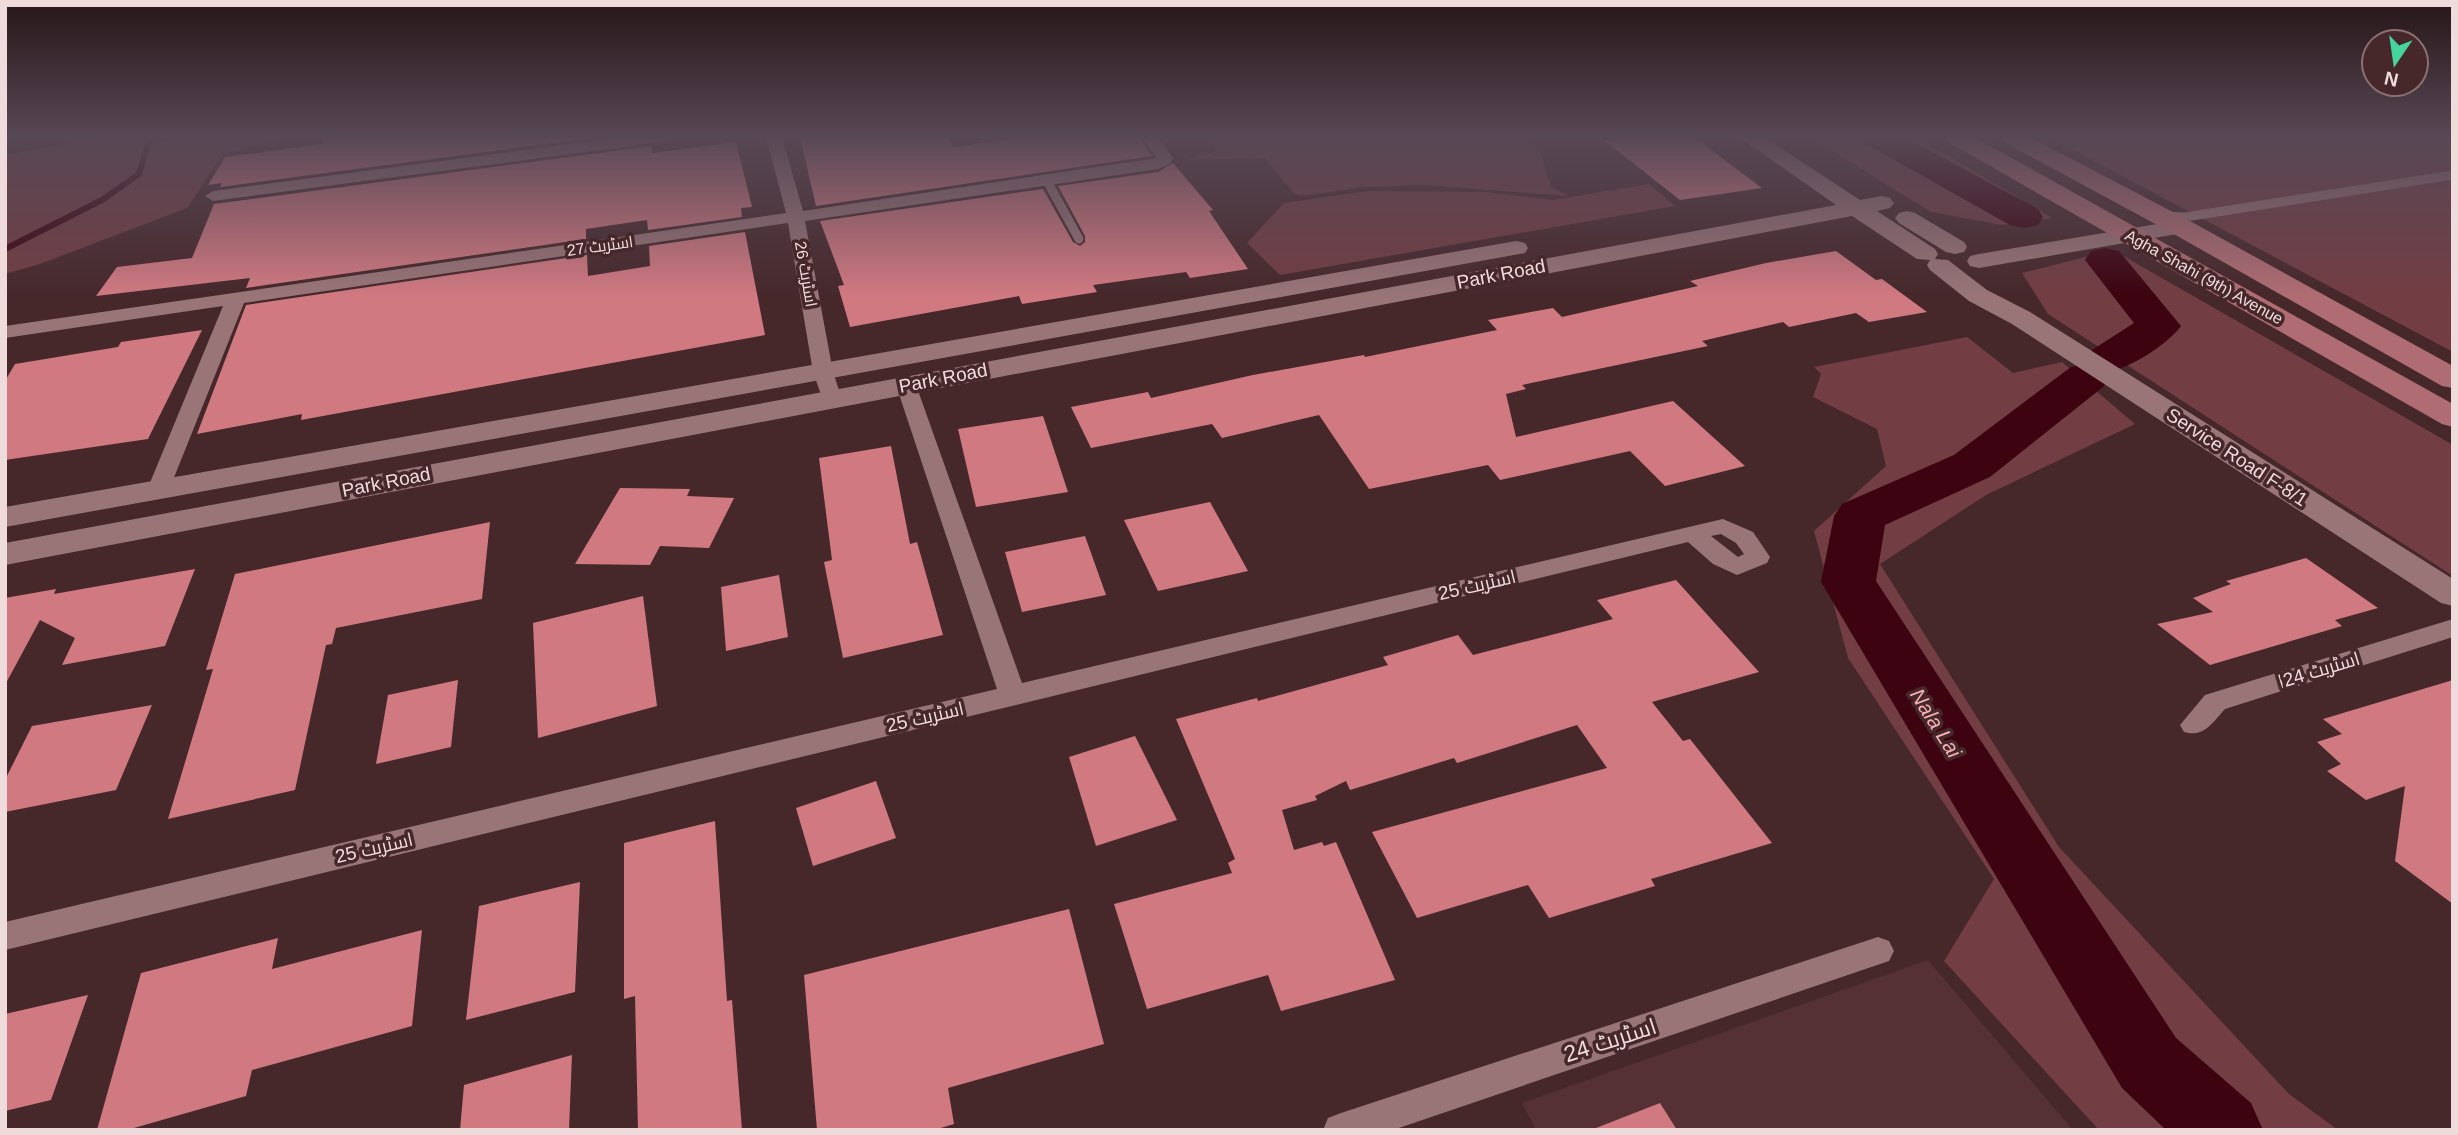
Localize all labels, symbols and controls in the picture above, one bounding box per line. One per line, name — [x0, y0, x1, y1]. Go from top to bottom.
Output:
north arrow — [2360, 28, 2430, 98]
text: N — [2382, 67, 2400, 91]
street label: Agha Shahi (9th) Avenue — [2122, 227, 2286, 328]
street label: اسٹریٹ 27 — [566, 233, 634, 260]
street label: اسٹریٹ 26 — [791, 240, 820, 308]
street label: Park Road — [1455, 255, 1547, 293]
street label: Park Road — [897, 359, 989, 397]
street label: Service Road F-8/1 — [2163, 404, 2311, 510]
street label: Park Road — [340, 463, 432, 501]
street label: اسٹریٹ 25 — [1436, 566, 1518, 605]
street label: اسٹریٹ 24ا — [2276, 648, 2363, 693]
water label: Nala Lai — [1906, 684, 1967, 763]
street label: اسٹریٹ 25 — [884, 698, 966, 737]
street label: اسٹریٹ 25 — [333, 829, 415, 868]
street label: اسٹریٹ 24 — [1560, 1013, 1660, 1067]

